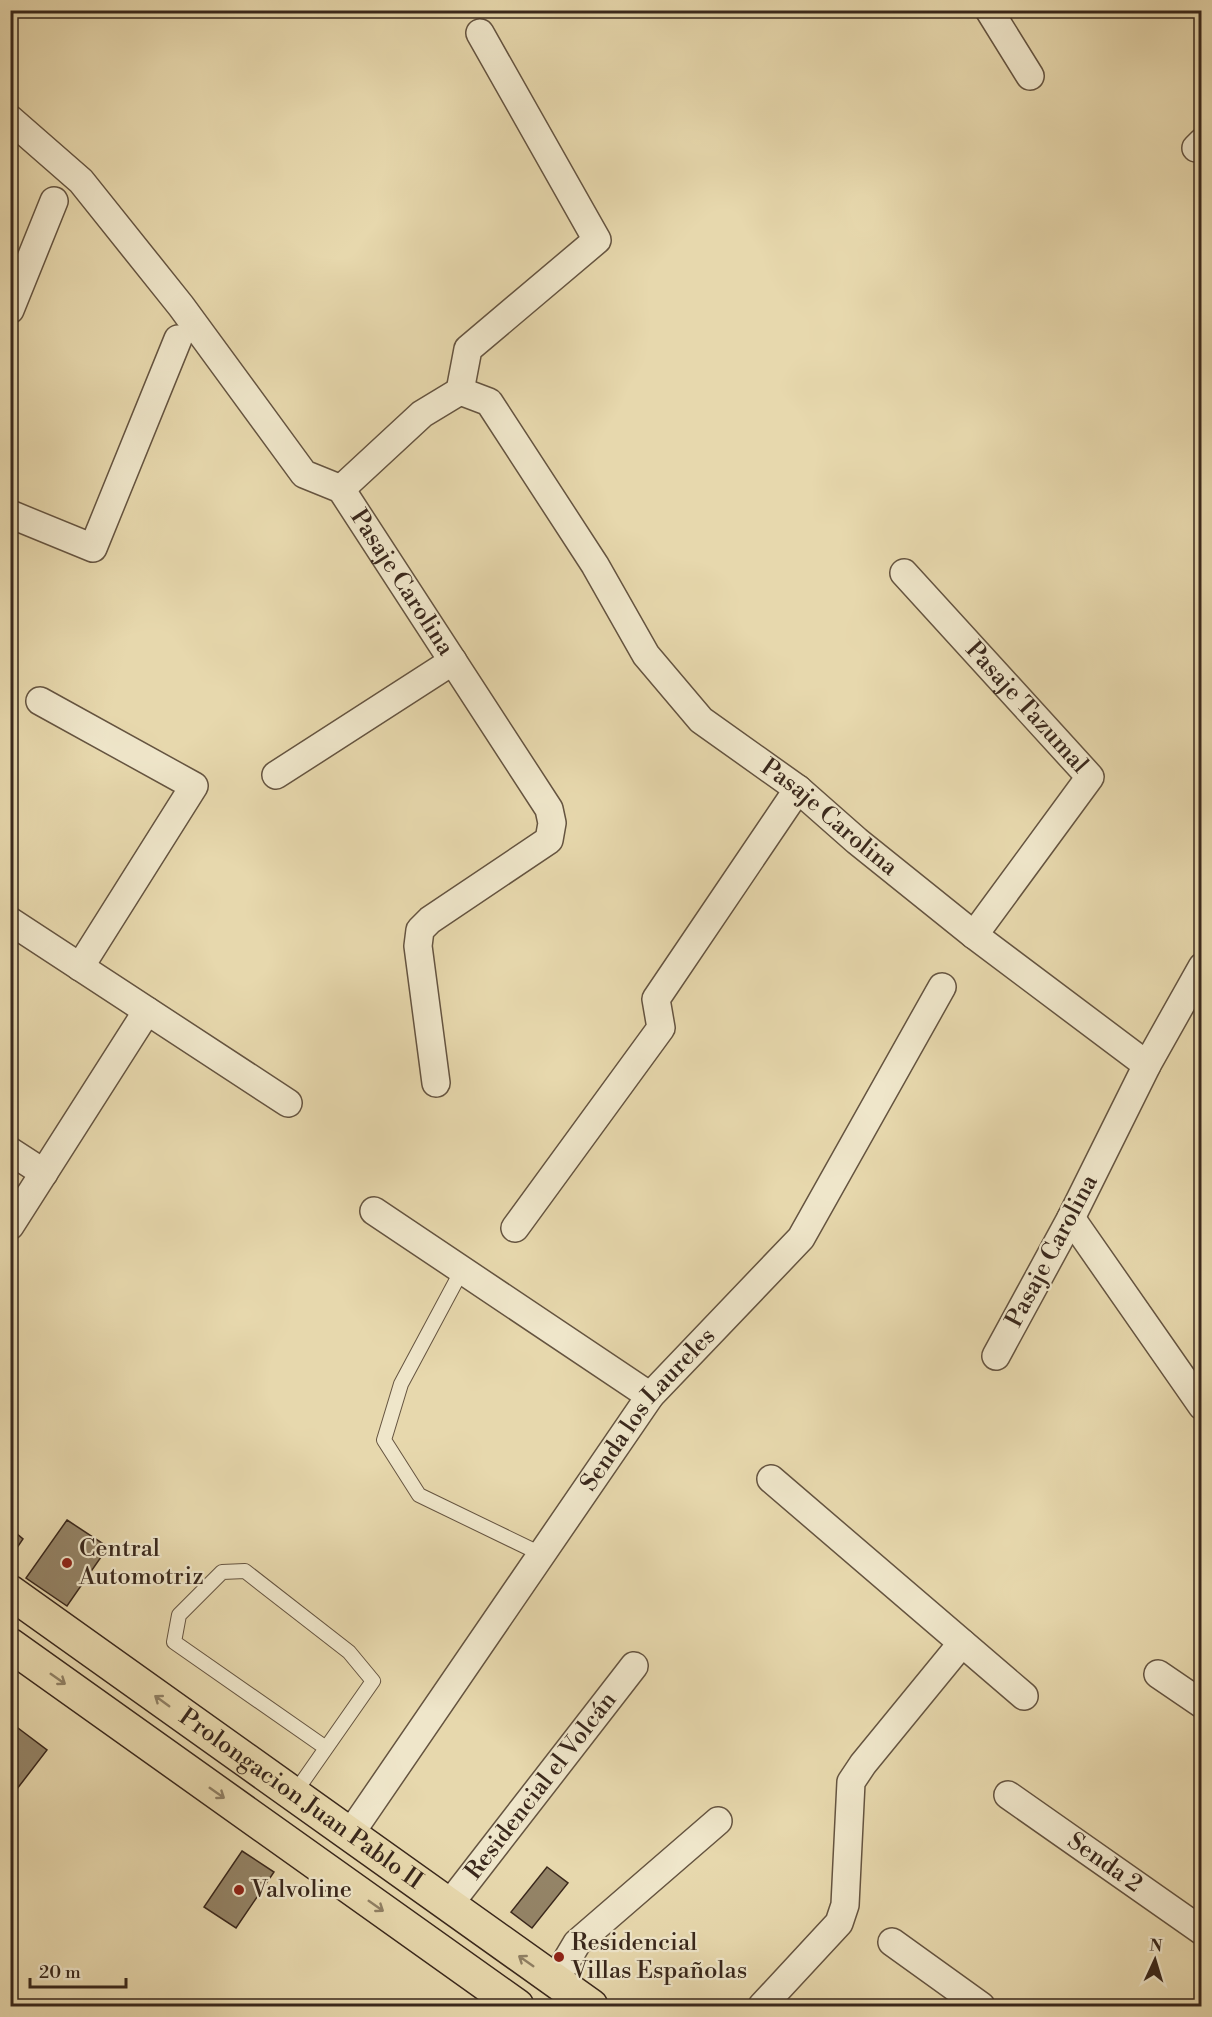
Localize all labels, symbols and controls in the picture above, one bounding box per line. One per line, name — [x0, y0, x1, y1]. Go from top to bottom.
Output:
street label: Pasaje Carolina — [343, 504, 461, 662]
street label: Pasaje Tazumal — [959, 635, 1094, 780]
street label: Pasaje Carolina — [755, 752, 904, 883]
street label: Pasaje Carolina — [999, 1169, 1105, 1332]
street label: Senda los Laureles — [574, 1322, 722, 1497]
place label: Central Automotriz — [78, 1534, 204, 1592]
marker: Central Automotriz — [60, 1556, 74, 1570]
one-way arrow — [50, 1673, 66, 1685]
street label: Residencial el Volcán — [459, 1686, 623, 1886]
one-way arrow — [155, 1695, 171, 1707]
street label: Prolongacion Juan Pablo II — [173, 1702, 429, 1896]
one-way arrow — [208, 1786, 224, 1799]
street label: Senda 2 — [1061, 1826, 1148, 1899]
place label: Valvoline — [250, 1875, 352, 1905]
marker: Valvoline — [232, 1883, 246, 1897]
one-way arrow — [367, 1900, 383, 1912]
place label: Residencial Villas Españolas — [570, 1928, 747, 1986]
north arrow — [1125, 1930, 1185, 1990]
text: N — [1149, 1936, 1163, 1956]
marker: Residencial Villas Españolas — [552, 1950, 566, 1964]
scale bar — [30, 1951, 126, 1989]
one-way arrow — [519, 1955, 535, 1967]
text: 20 m — [39, 1961, 81, 1984]

